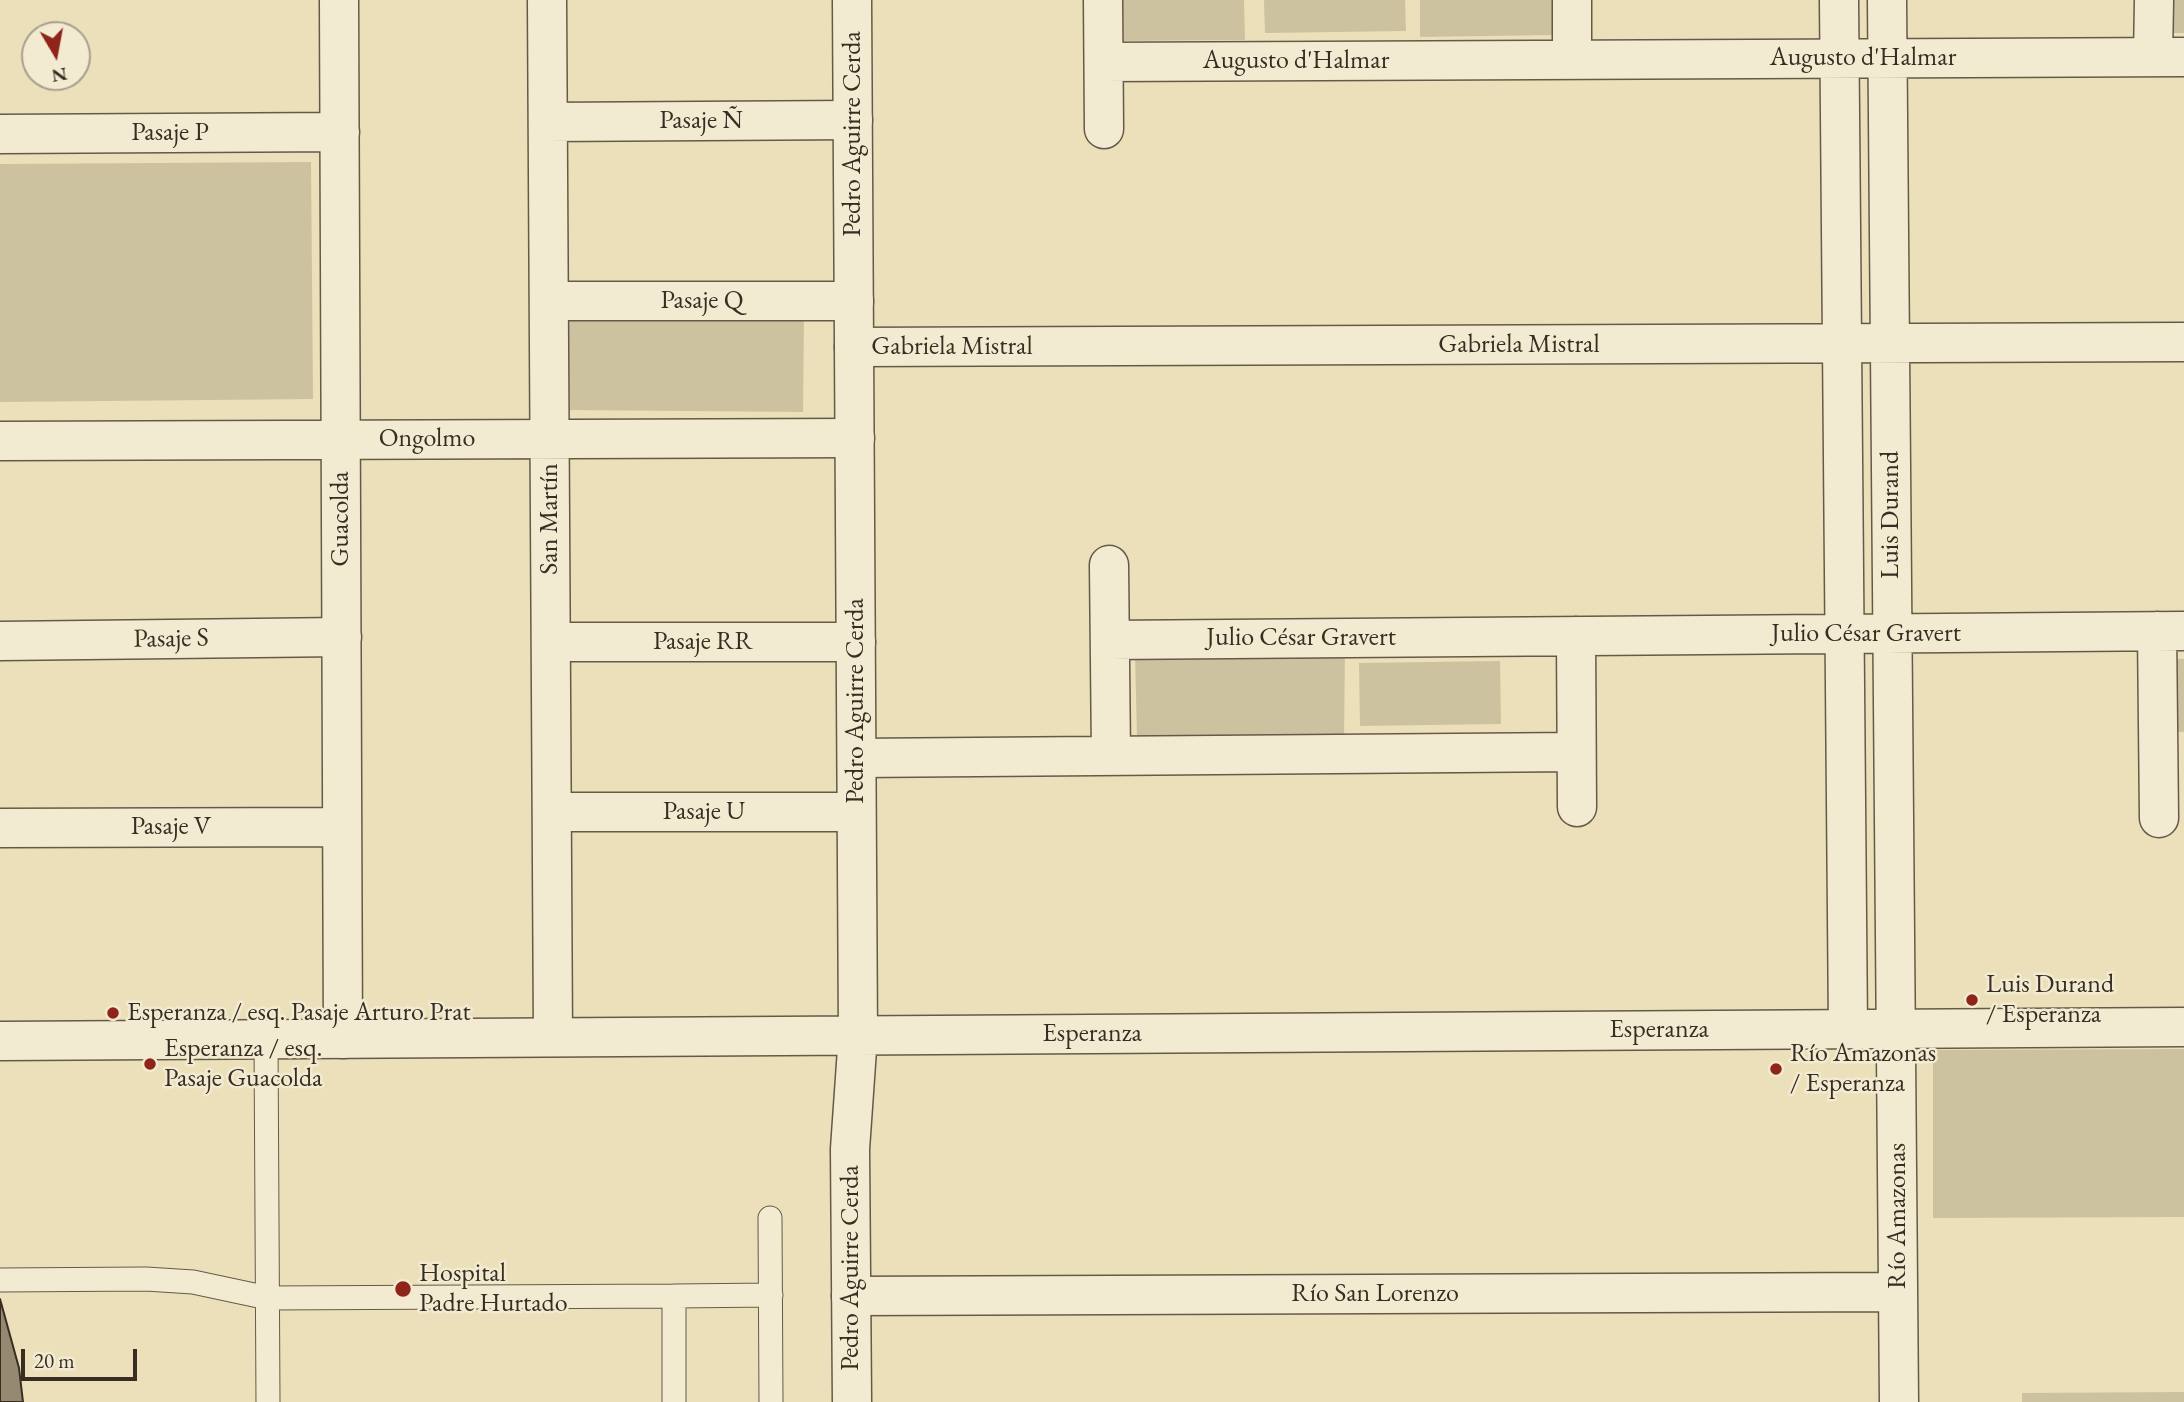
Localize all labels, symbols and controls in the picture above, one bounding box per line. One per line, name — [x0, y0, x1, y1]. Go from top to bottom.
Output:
north arrow — [21, 21, 91, 91]
street label: Pedro Aguirre Cerda — [837, 31, 869, 237]
street label: Augusto d'Halmar — [1770, 42, 1956, 74]
street label: Augusto d'Halmar — [1203, 45, 1389, 77]
text: N — [50, 62, 69, 89]
street label: Pasaje Ñ — [659, 105, 743, 137]
street label: Pasaje P — [131, 117, 209, 149]
street label: Pasaje Q — [661, 285, 743, 317]
street label: Gabriela Mistral — [1438, 329, 1600, 361]
street label: Gabriela Mistral — [871, 331, 1033, 363]
street label: Ongolmo — [379, 423, 475, 455]
street label: Luis Durand — [1875, 451, 1907, 579]
street label: San Martín — [534, 463, 566, 575]
street label: Guacolda — [325, 471, 357, 567]
street label: Pedro Aguirre Cerda — [840, 598, 872, 804]
street label: Julio César Gravert — [1771, 618, 1961, 650]
street label: Julio César Gravert — [1206, 622, 1396, 654]
street label: Pasaje S — [133, 623, 209, 655]
street label: Pasaje RR — [653, 626, 753, 658]
street label: Pasaje U — [663, 796, 745, 828]
street label: Pasaje V — [131, 811, 211, 843]
place label: Luis Durand / Esperanza — [1986, 969, 2114, 1030]
marker: Luis Durand / Esperanza — [1964, 992, 1980, 1008]
place label: Esperanza / esq. Pasaje Arturo Prat — [127, 997, 471, 1029]
marker: Esperanza / esq. Pasaje Arturo Prat — [105, 1005, 121, 1021]
street label: Esperanza — [1609, 1014, 1709, 1046]
street label: Esperanza — [1042, 1018, 1142, 1050]
place label: Esperanza / esq. Pasaje Guacolda — [164, 1033, 323, 1094]
place label: Río Amazonas / Esperanza — [1790, 1038, 1936, 1100]
marker: Esperanza / esq. Pasaje Guacolda — [142, 1056, 158, 1072]
marker: Río Amazonas / Esperanza — [1768, 1061, 1784, 1077]
street label: Río Amazonas — [1882, 1143, 1914, 1289]
street label: Pedro Aguirre Cerda — [835, 1165, 867, 1371]
place label: Hospital Padre Hurtado — [419, 1258, 568, 1320]
street label: Río San Lorenzo — [1291, 1278, 1459, 1310]
marker: Hospital Padre Hurtado — [393, 1279, 413, 1299]
scale bar — [24, 1336, 140, 1380]
text: 20 m — [34, 1347, 75, 1374]

